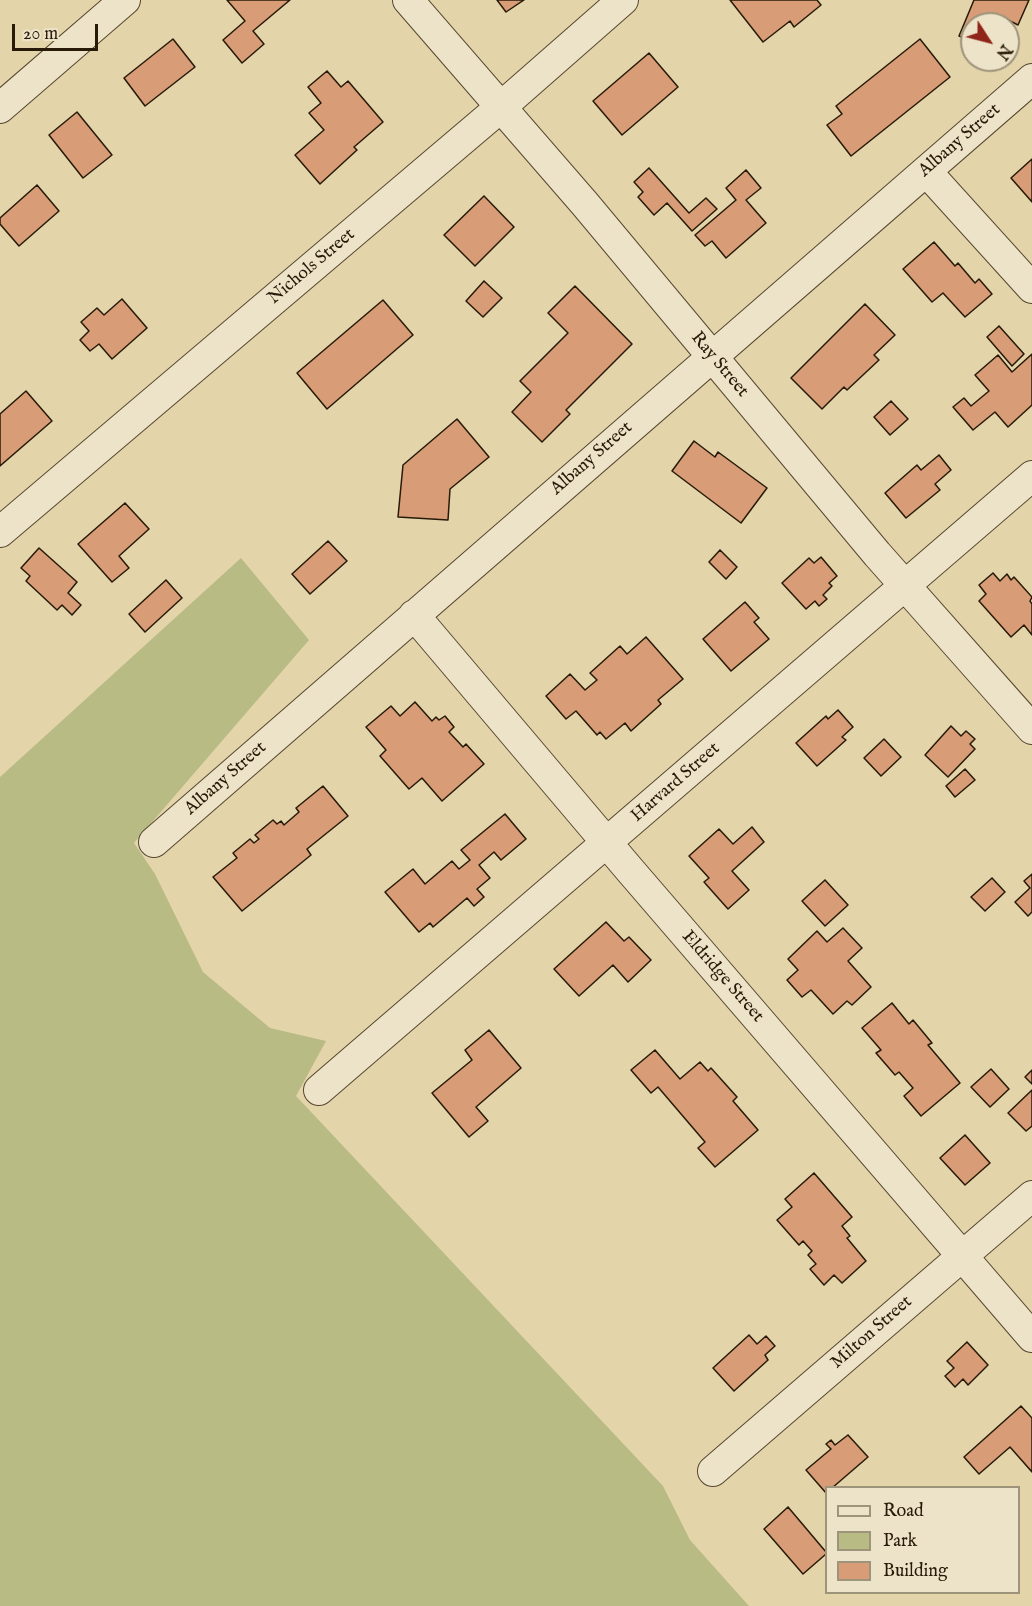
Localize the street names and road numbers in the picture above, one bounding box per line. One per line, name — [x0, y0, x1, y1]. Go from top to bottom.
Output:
street label: Albany Street — [915, 100, 1005, 182]
street label: Nichols Street — [264, 224, 360, 310]
street label: Ray Street — [685, 328, 753, 402]
street label: Albany Street — [547, 418, 637, 500]
street label: Albany Street — [181, 738, 271, 820]
street label: Harvard Street — [627, 739, 725, 827]
street label: Eldridge Street — [676, 927, 768, 1027]
street label: Milton Street — [827, 1292, 917, 1374]

